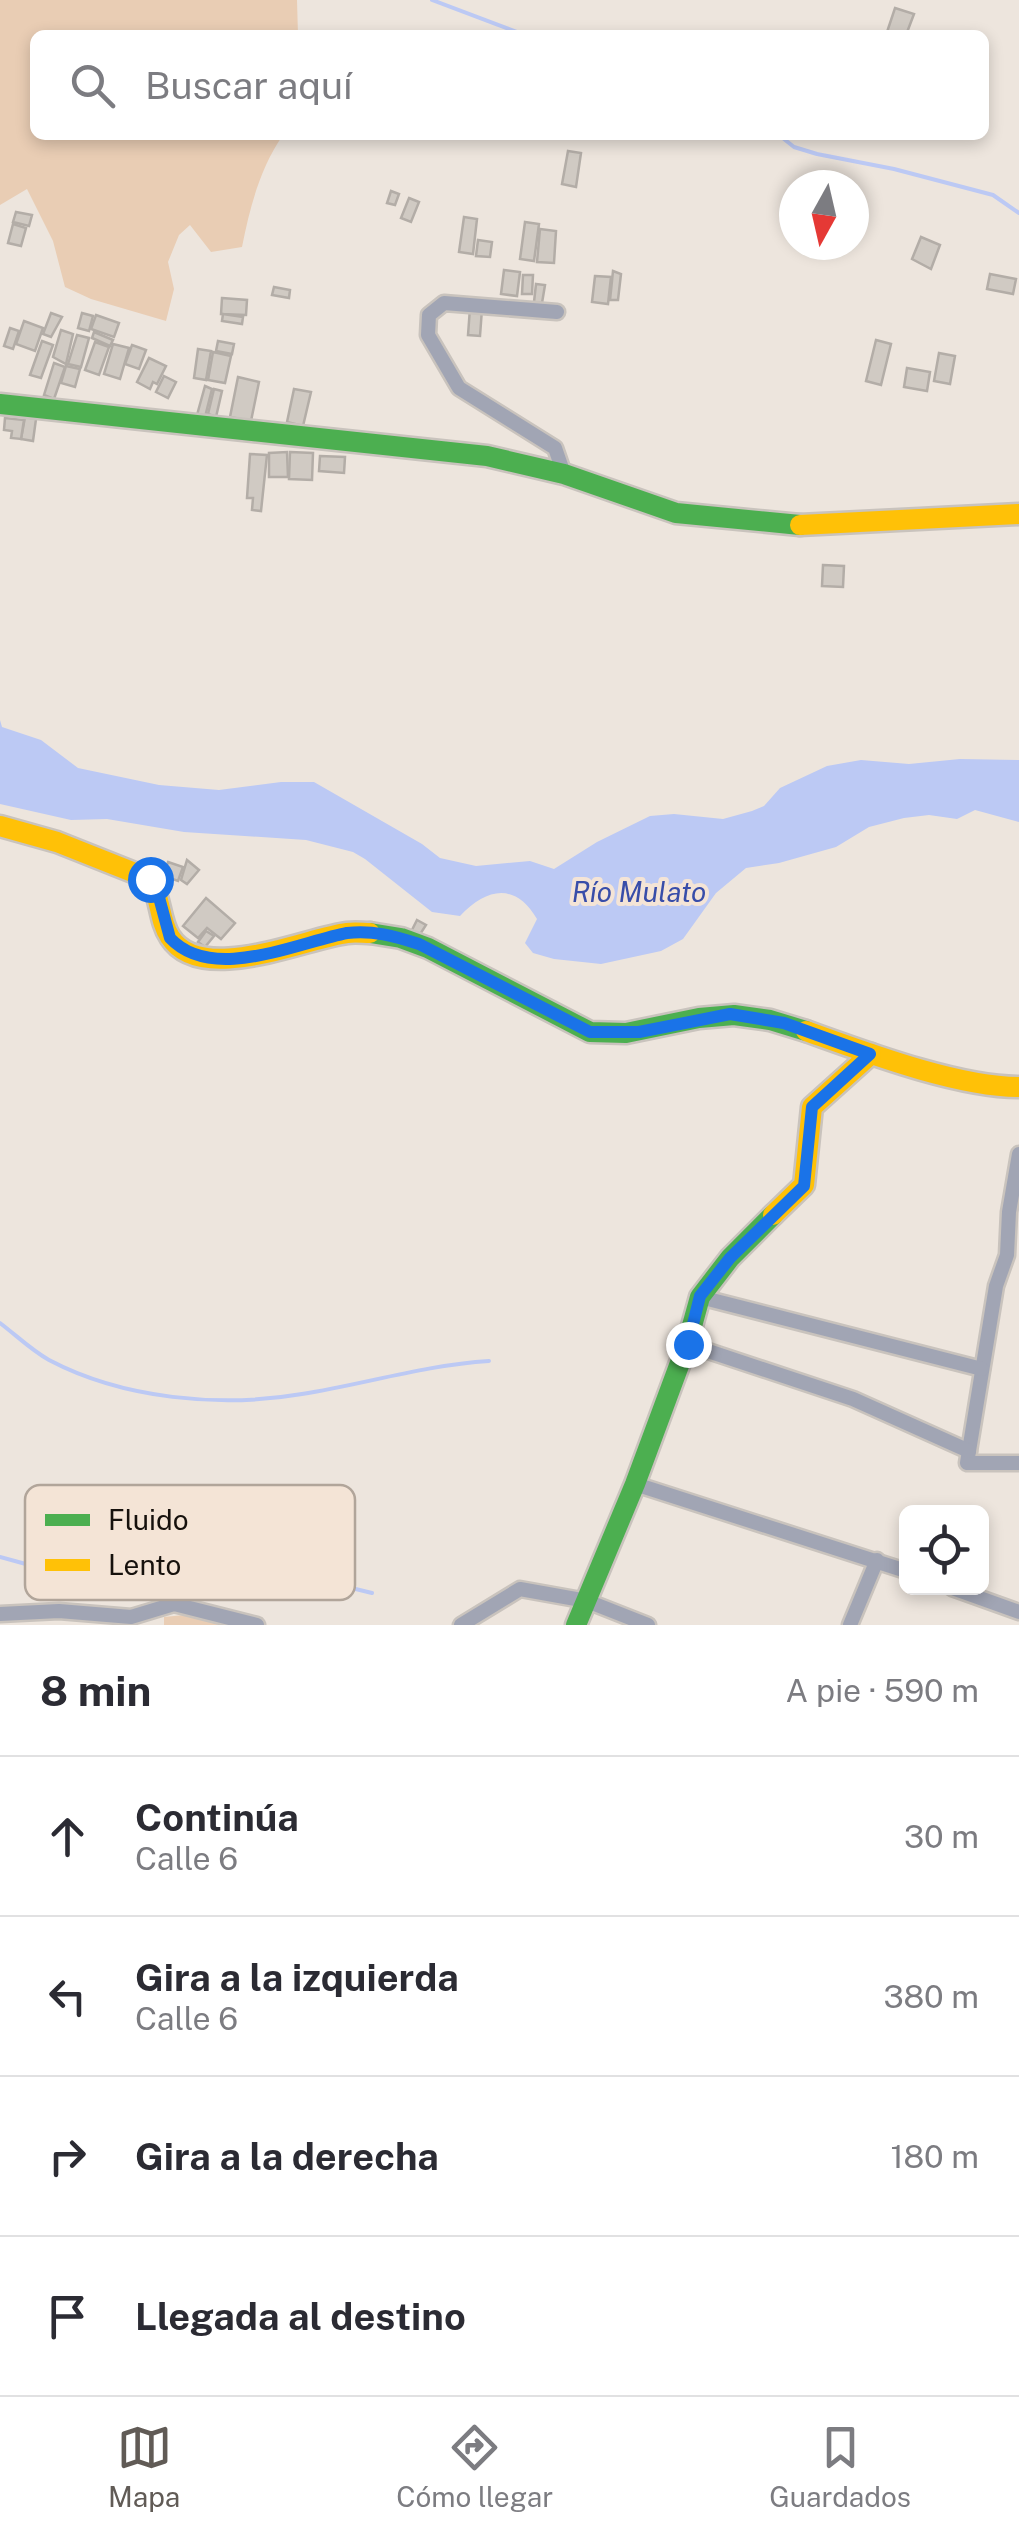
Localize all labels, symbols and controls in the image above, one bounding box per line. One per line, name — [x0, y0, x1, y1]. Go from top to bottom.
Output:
search box — [30, 30, 989, 140]
icon: search — [65, 58, 120, 113]
text: Buscar aquí — [145, 63, 352, 108]
north arrow — [779, 170, 869, 260]
route start — [128, 857, 174, 903]
water label: Río Mulato — [572, 875, 706, 908]
route end — [666, 1322, 712, 1368]
legend — [25, 1485, 355, 1600]
text: Fluido — [108, 1503, 189, 1536]
map controls — [899, 1505, 989, 1595]
button: locate — [899, 1505, 989, 1595]
text: Lento — [108, 1548, 181, 1581]
text: 8 min — [40, 1666, 152, 1715]
text: A pie · 590 m — [786, 1672, 979, 1709]
text: Continúa — [135, 1795, 299, 1840]
icon: ahead — [40, 1809, 95, 1864]
text: 30 m — [904, 1818, 979, 1855]
text: Calle 6 — [135, 1840, 238, 1877]
text: Gira a la izquierda — [135, 1955, 459, 2000]
icon: left — [40, 1969, 95, 2024]
text: 380 m — [883, 1978, 979, 2015]
text: Calle 6 — [135, 2000, 238, 2037]
icon: right — [40, 2129, 95, 2184]
text: Gira a la derecha — [135, 2134, 439, 2179]
text: 180 m — [890, 2138, 979, 2175]
icon: arrive — [40, 2289, 95, 2344]
text: Llegada al destino — [135, 2294, 466, 2339]
tab: Mapa — [108, 2420, 180, 2513]
tab: Cómo llegar — [396, 2420, 553, 2513]
tab: Guardados — [769, 2420, 911, 2513]

